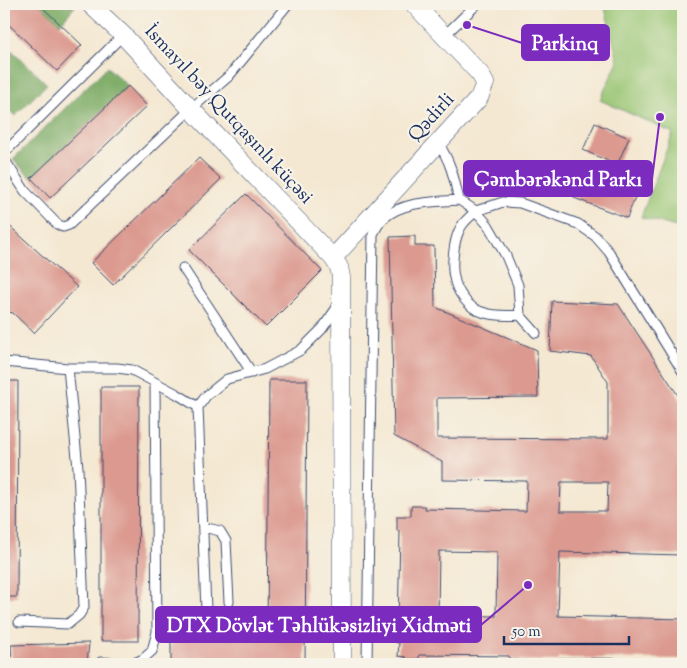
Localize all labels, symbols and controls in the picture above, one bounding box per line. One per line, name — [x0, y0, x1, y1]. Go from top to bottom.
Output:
street label: İsmayıl bəy Qutqaşınlı küçəsi — [137, 19, 319, 211]
callout: Parkinq — [522, 25, 609, 60]
text: Parkinq — [532, 31, 599, 60]
street label: Qədirli — [403, 87, 461, 149]
callout: Çəmbərəkənd Parkı — [464, 161, 652, 196]
text: Çəmbərəkənd Parkı — [474, 167, 643, 196]
callout: DTX Dövlət Təhlükəsizliyi Xidməti — [156, 607, 481, 642]
text: DTX Dövlət Təhlükəsizliyi Xidməti — [167, 613, 472, 642]
scale bar — [504, 613, 630, 645]
text: 50 m — [511, 622, 541, 643]

